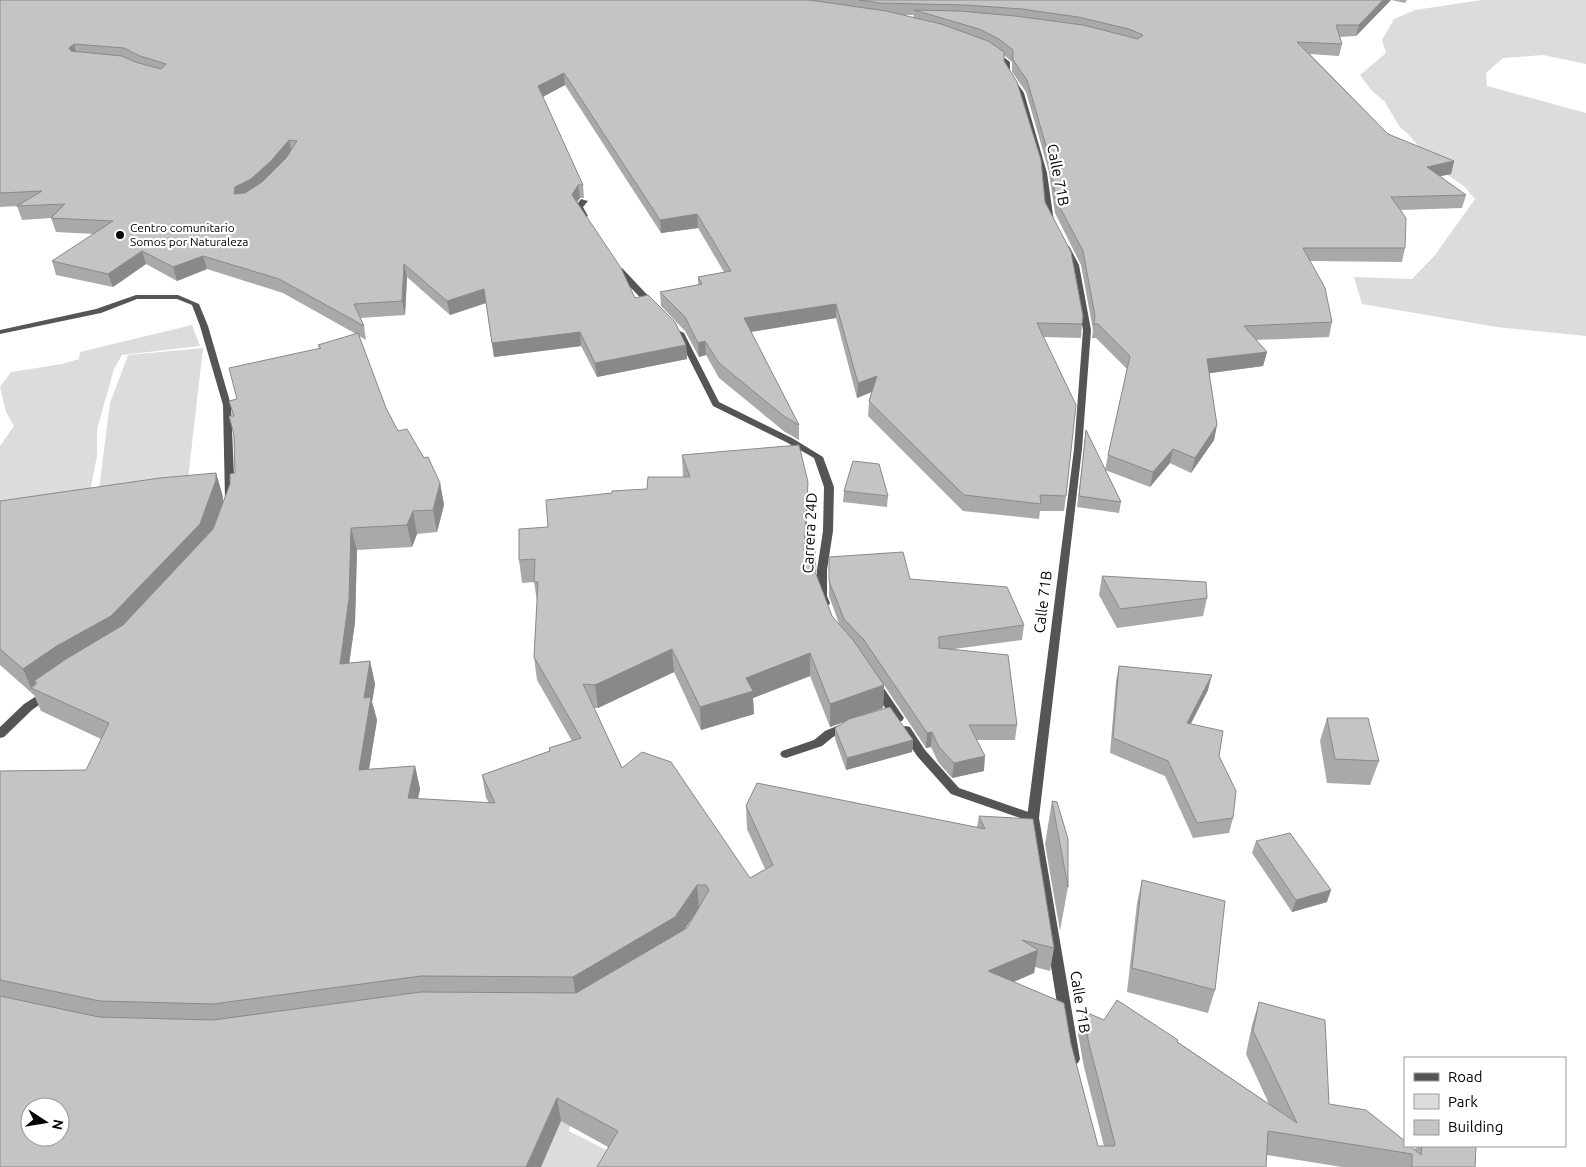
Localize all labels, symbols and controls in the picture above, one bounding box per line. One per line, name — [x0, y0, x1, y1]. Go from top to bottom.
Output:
street label: Calle 71B — [1044, 142, 1073, 207]
place label: Centro comunitario Somos por Naturaleza — [130, 221, 248, 248]
marker: Centro comunitario Somos por Naturaleza — [114, 229, 126, 241]
street label: Carrera 24D — [799, 492, 820, 574]
street label: Calle 71B — [1030, 570, 1055, 634]
street label: Calle 71B — [1067, 970, 1094, 1034]
legend — [1404, 1057, 1566, 1147]
text: Road — [1448, 1068, 1483, 1085]
text: Park — [1448, 1093, 1478, 1110]
north arrow — [20, 1097, 70, 1147]
text: N — [49, 1118, 67, 1131]
text: Building — [1448, 1118, 1503, 1135]

